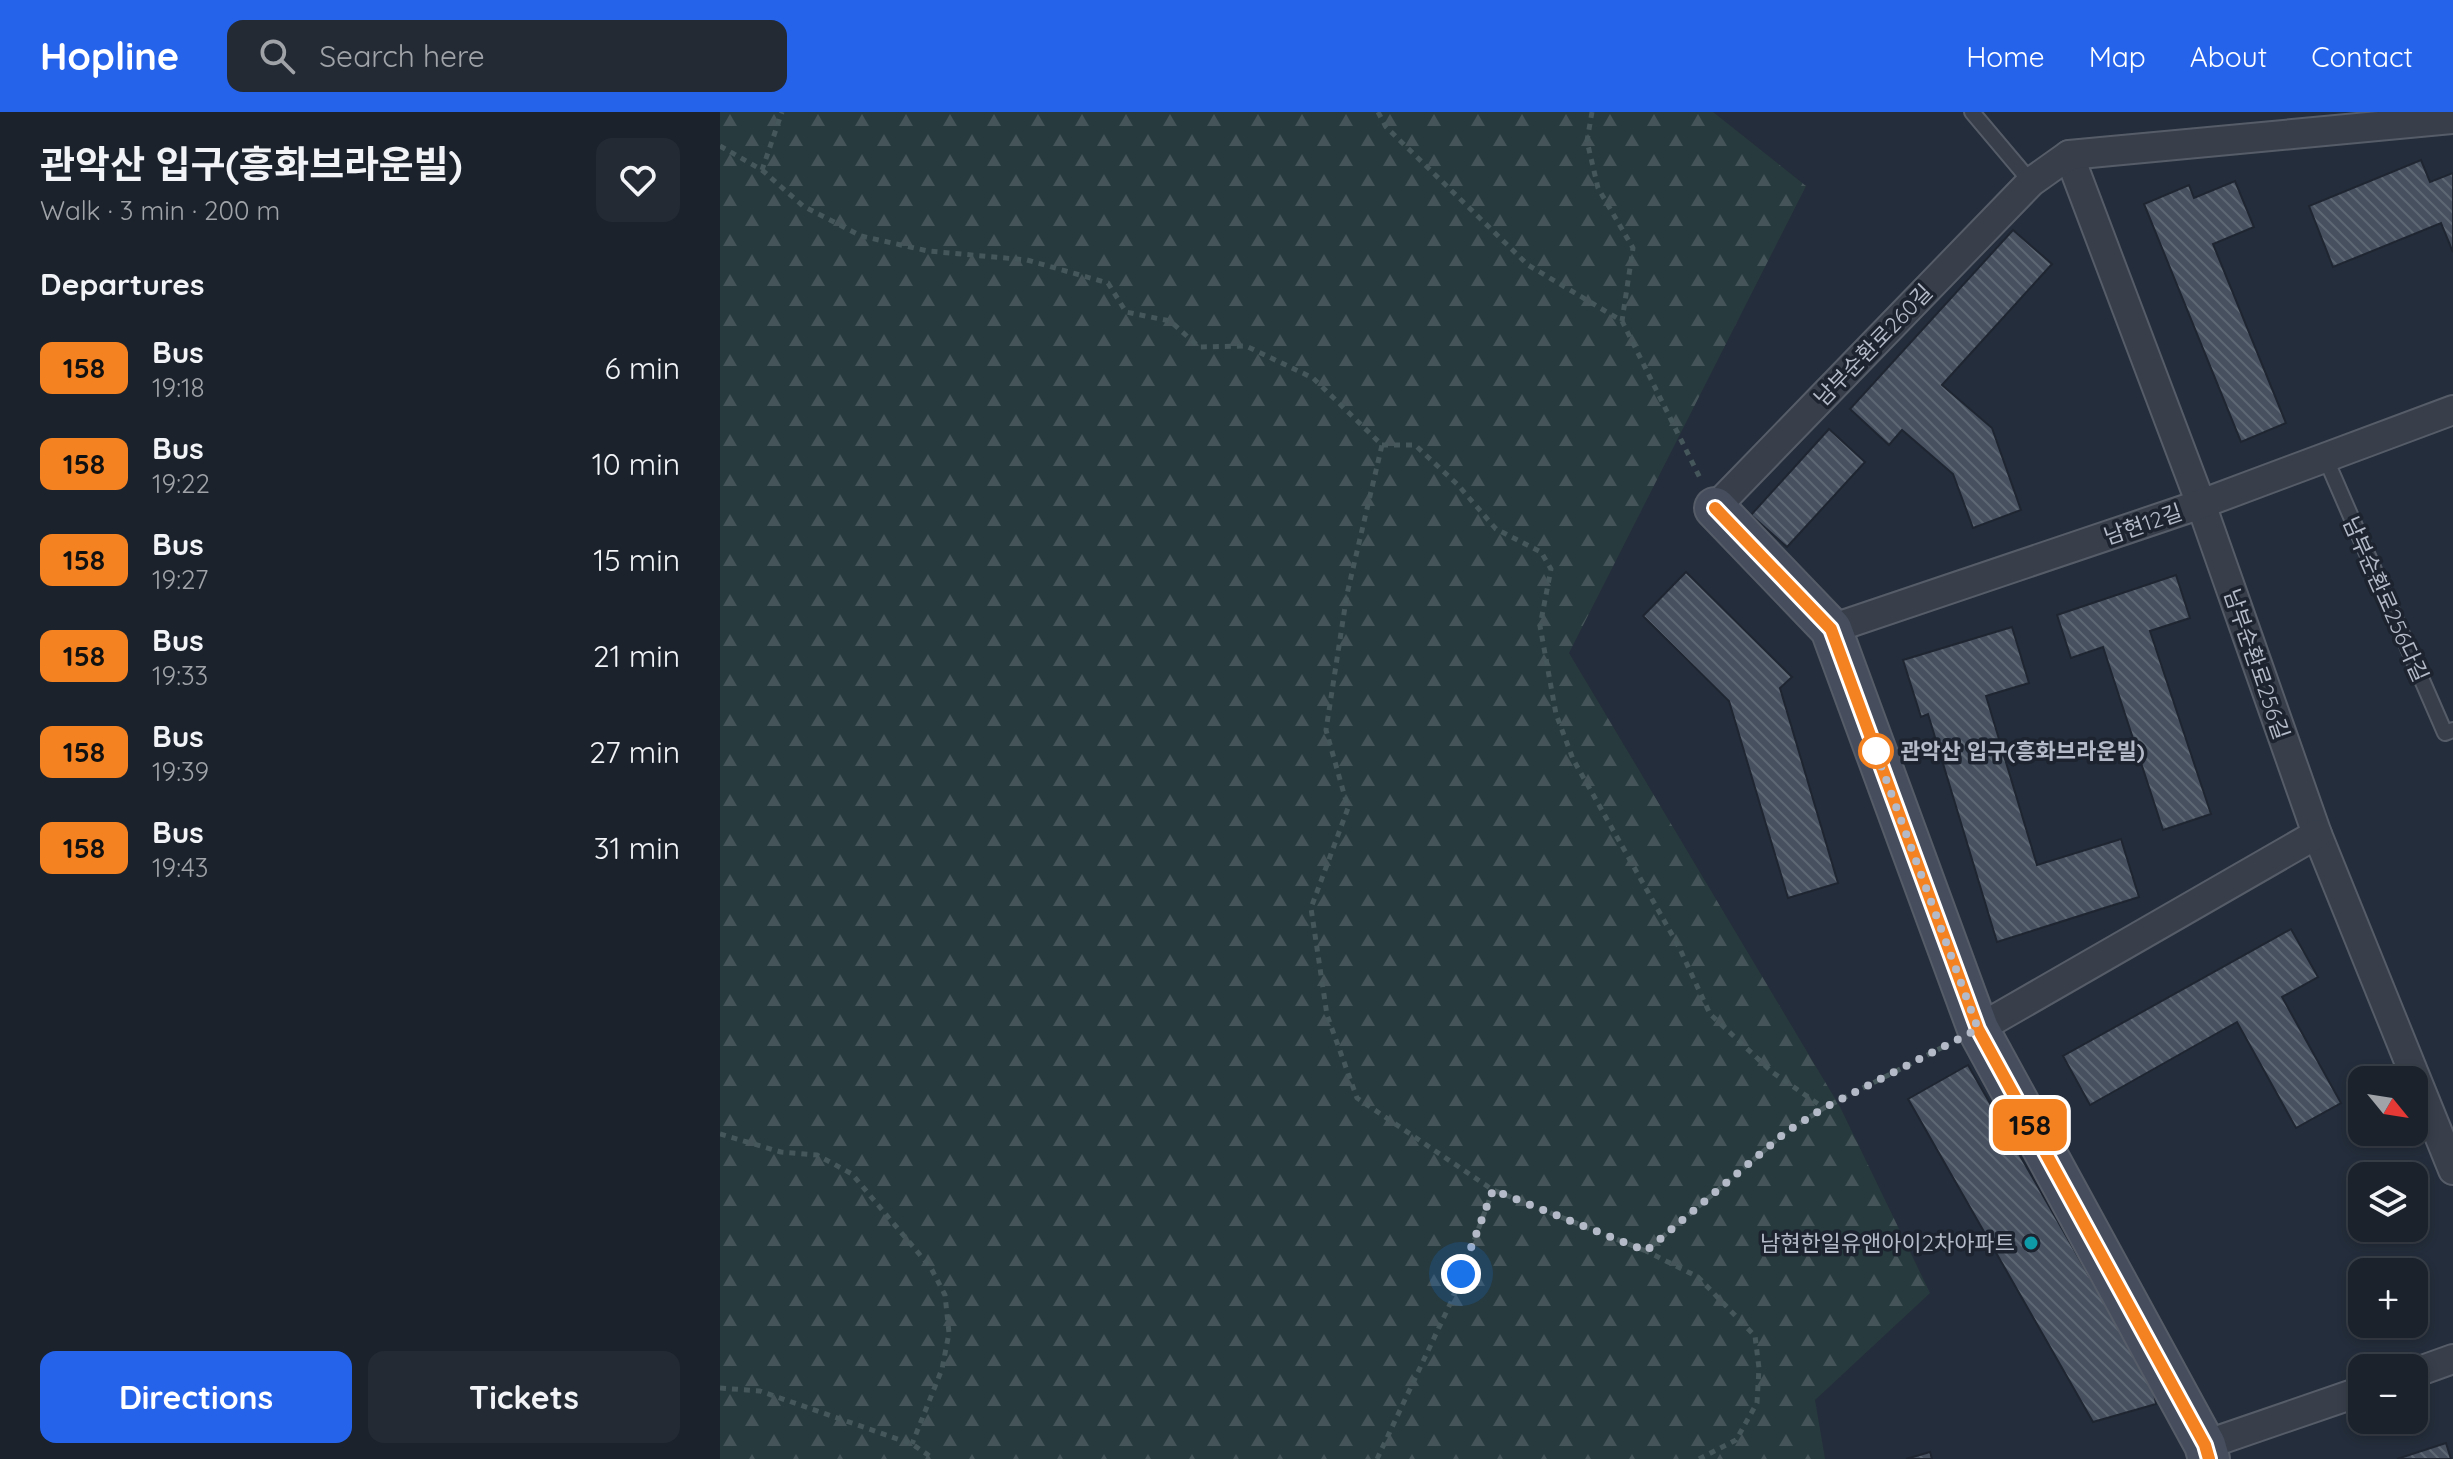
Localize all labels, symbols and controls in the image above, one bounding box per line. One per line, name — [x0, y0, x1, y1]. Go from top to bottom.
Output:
search box — [227, 20, 787, 92]
text: Hopline — [40, 32, 179, 80]
icon: search — [255, 34, 299, 78]
text: Search here — [319, 37, 485, 75]
text: Home — [1966, 39, 2045, 74]
text: Map — [2089, 39, 2146, 74]
text: About — [2190, 39, 2267, 74]
text: Contact — [2311, 39, 2413, 74]
button: heart — [596, 138, 680, 222]
text: 관악산 입구(흥화브라운빌) — [40, 140, 462, 188]
text: Walk · 3 min · 200 m — [40, 194, 280, 227]
text: Departures — [40, 265, 205, 303]
street label: 남부순환로260길 — [1808, 278, 1938, 412]
text: Bus — [152, 333, 204, 371]
text: 6 min — [605, 349, 680, 387]
text: 158 — [63, 350, 105, 385]
text: 19:18 — [152, 371, 205, 404]
text: Bus — [152, 429, 204, 467]
text: 10 min — [592, 445, 680, 483]
text: 158 — [63, 446, 105, 481]
text: 19:22 — [152, 467, 210, 500]
street label: 남현12길 — [2100, 498, 2186, 550]
street label: 남부순환로256다길 — [2337, 512, 2435, 686]
text: Bus — [152, 525, 204, 563]
text: 15 min — [593, 541, 680, 579]
text: 158 — [63, 542, 105, 577]
text: 19:27 — [152, 563, 208, 596]
street label: 남부순환로256길 — [2218, 585, 2296, 743]
text: Bus — [152, 621, 204, 659]
text: 21 min — [593, 637, 680, 675]
text: 158 — [63, 638, 105, 673]
text: 19:33 — [152, 659, 208, 692]
text: Bus — [152, 717, 204, 755]
text: 27 min — [589, 733, 680, 771]
text: 158 — [63, 734, 105, 769]
marker: 관악산 입구(흥화브라운빌) — [1859, 734, 1893, 768]
place label: 관악산 입구(흥화브라운빌) — [1900, 737, 2145, 765]
text: 19:39 — [152, 755, 209, 788]
text: Bus — [152, 813, 204, 851]
text: 31 min — [594, 829, 680, 867]
text: 158 — [63, 830, 105, 865]
text: 19:43 — [152, 851, 208, 884]
north arrow — [2348, 1066, 2428, 1146]
map controls — [2348, 1066, 2428, 1434]
line badge: 158 — [1984, 1099, 2076, 1151]
text: 158 — [2009, 1107, 2051, 1142]
button: layers — [2348, 1162, 2428, 1242]
place label: 남현한일유앤아이2차아파트 — [1760, 1229, 2015, 1257]
marker: 남현한일유앤아이2차아파트 — [2022, 1234, 2040, 1252]
your location — [1441, 1254, 1481, 1294]
button: + — [2348, 1258, 2428, 1338]
button: Directions — [40, 1351, 352, 1443]
button: Tickets — [368, 1351, 680, 1443]
button: − — [2348, 1354, 2428, 1434]

